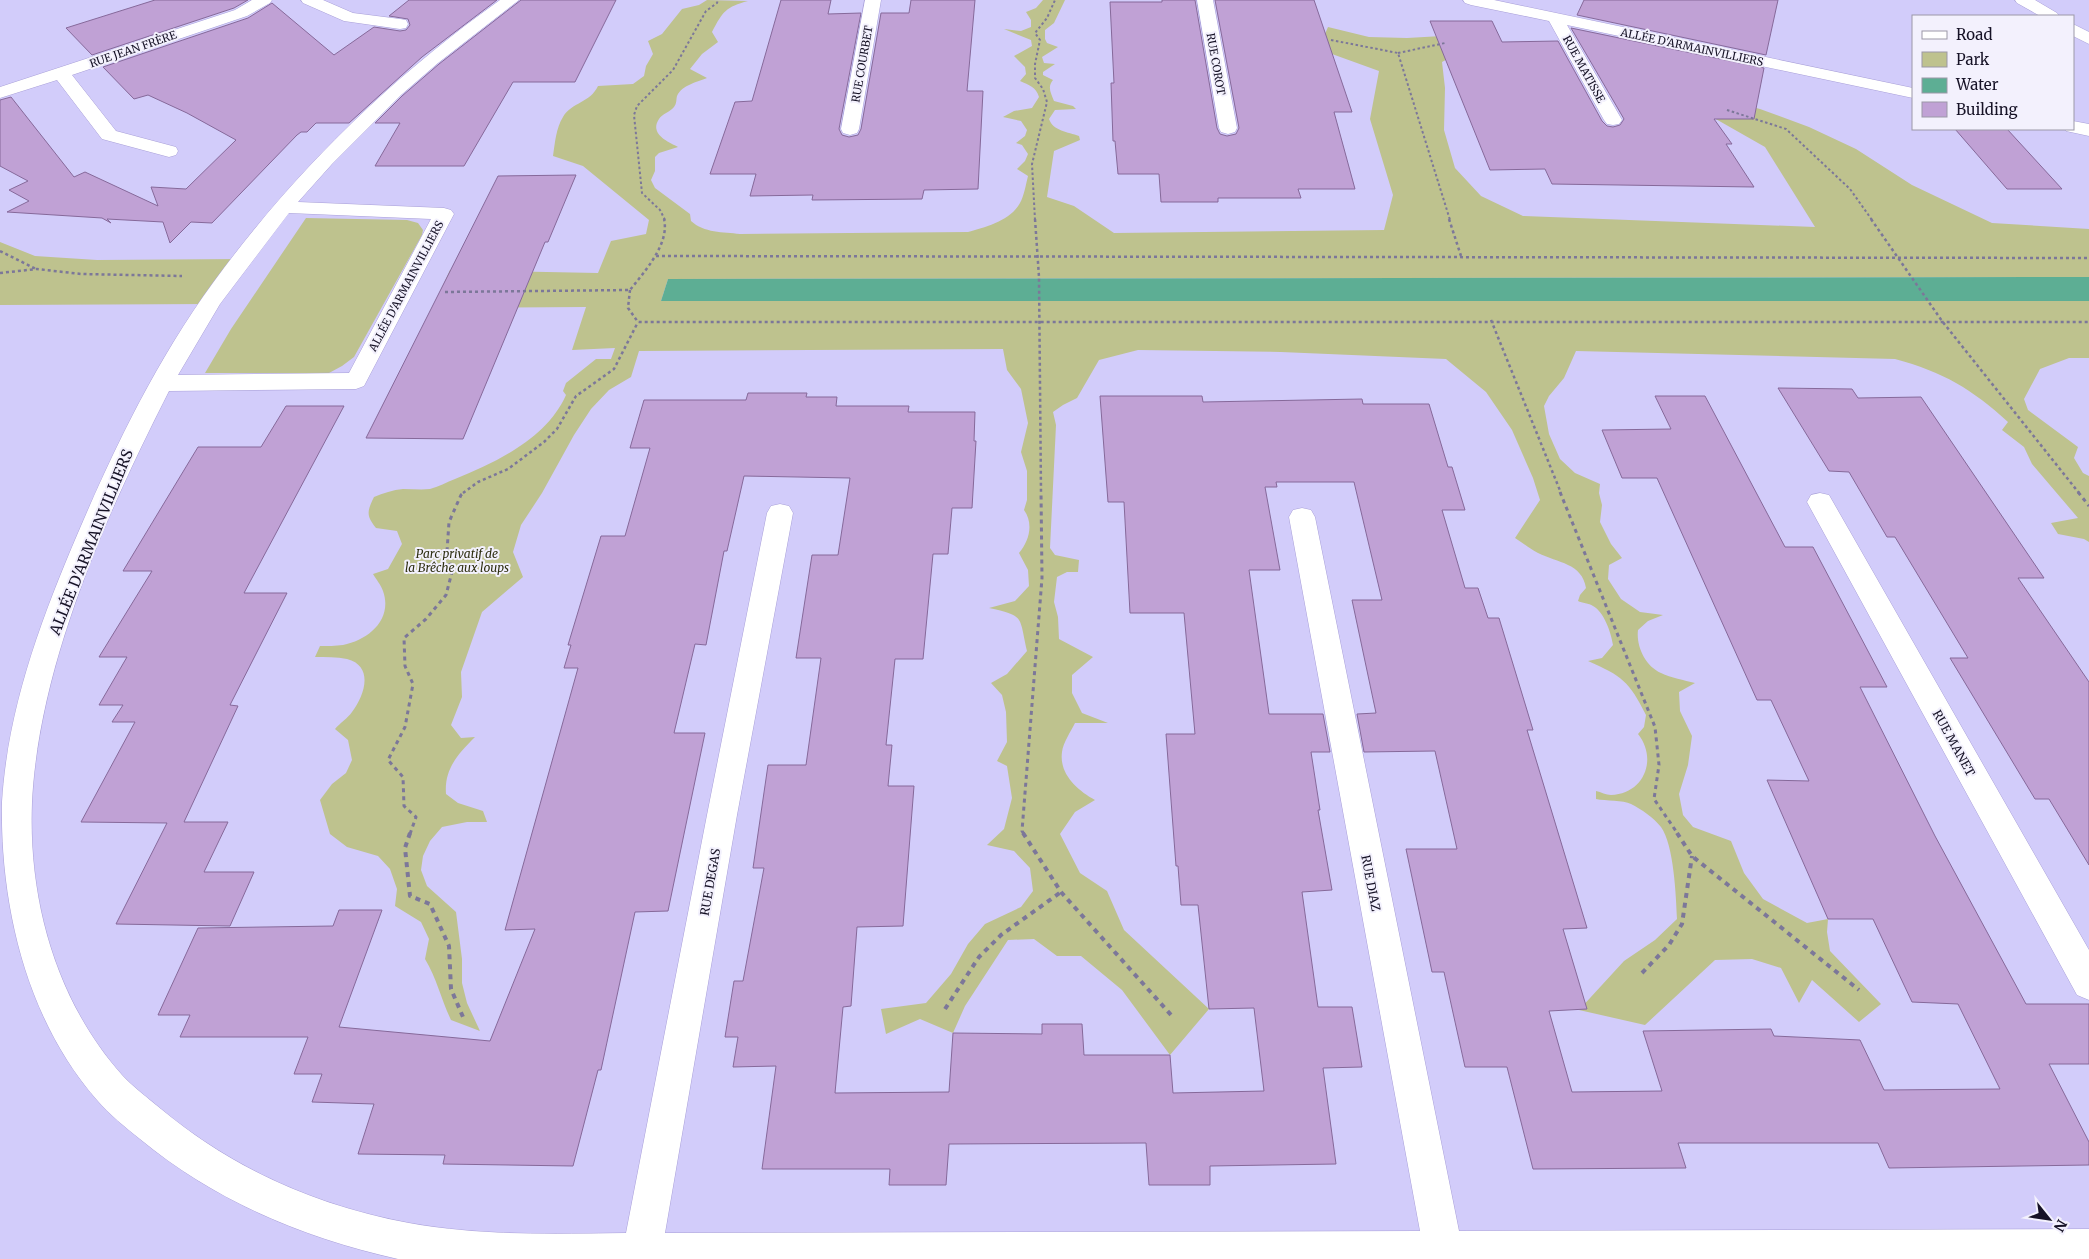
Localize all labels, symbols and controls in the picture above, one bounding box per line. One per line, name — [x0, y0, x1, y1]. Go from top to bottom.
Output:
legend — [1912, 15, 2074, 130]
street label: RUE COURBET — [848, 24, 876, 103]
street label: ALLÉE D'ARMAINVILLIERS — [1618, 25, 1765, 69]
text: Road — [1956, 25, 1992, 44]
street label: RUE JEAN FRÈRE — [88, 28, 178, 70]
street label: RUE COROT — [1204, 32, 1228, 97]
street label: RUE MATISSE — [1560, 33, 1608, 105]
text: Park — [1956, 50, 1990, 69]
text: Water — [1955, 75, 1999, 94]
text: Building — [1956, 100, 2018, 119]
street label: ALLÉE D'ARMAINVILLIERS — [365, 218, 447, 355]
street label: ALLÉE D'ARMAINVILLIERS — [44, 446, 137, 639]
park label: Parc privatif de la Brêche aux loups — [405, 546, 509, 575]
street label: RUE MANET — [1930, 707, 1979, 779]
street label: RUE DEGAS — [697, 847, 723, 917]
street label: RUE DIAZ — [1358, 854, 1384, 913]
north arrow — [2024, 1194, 2074, 1244]
text: N — [2050, 1216, 2071, 1235]

